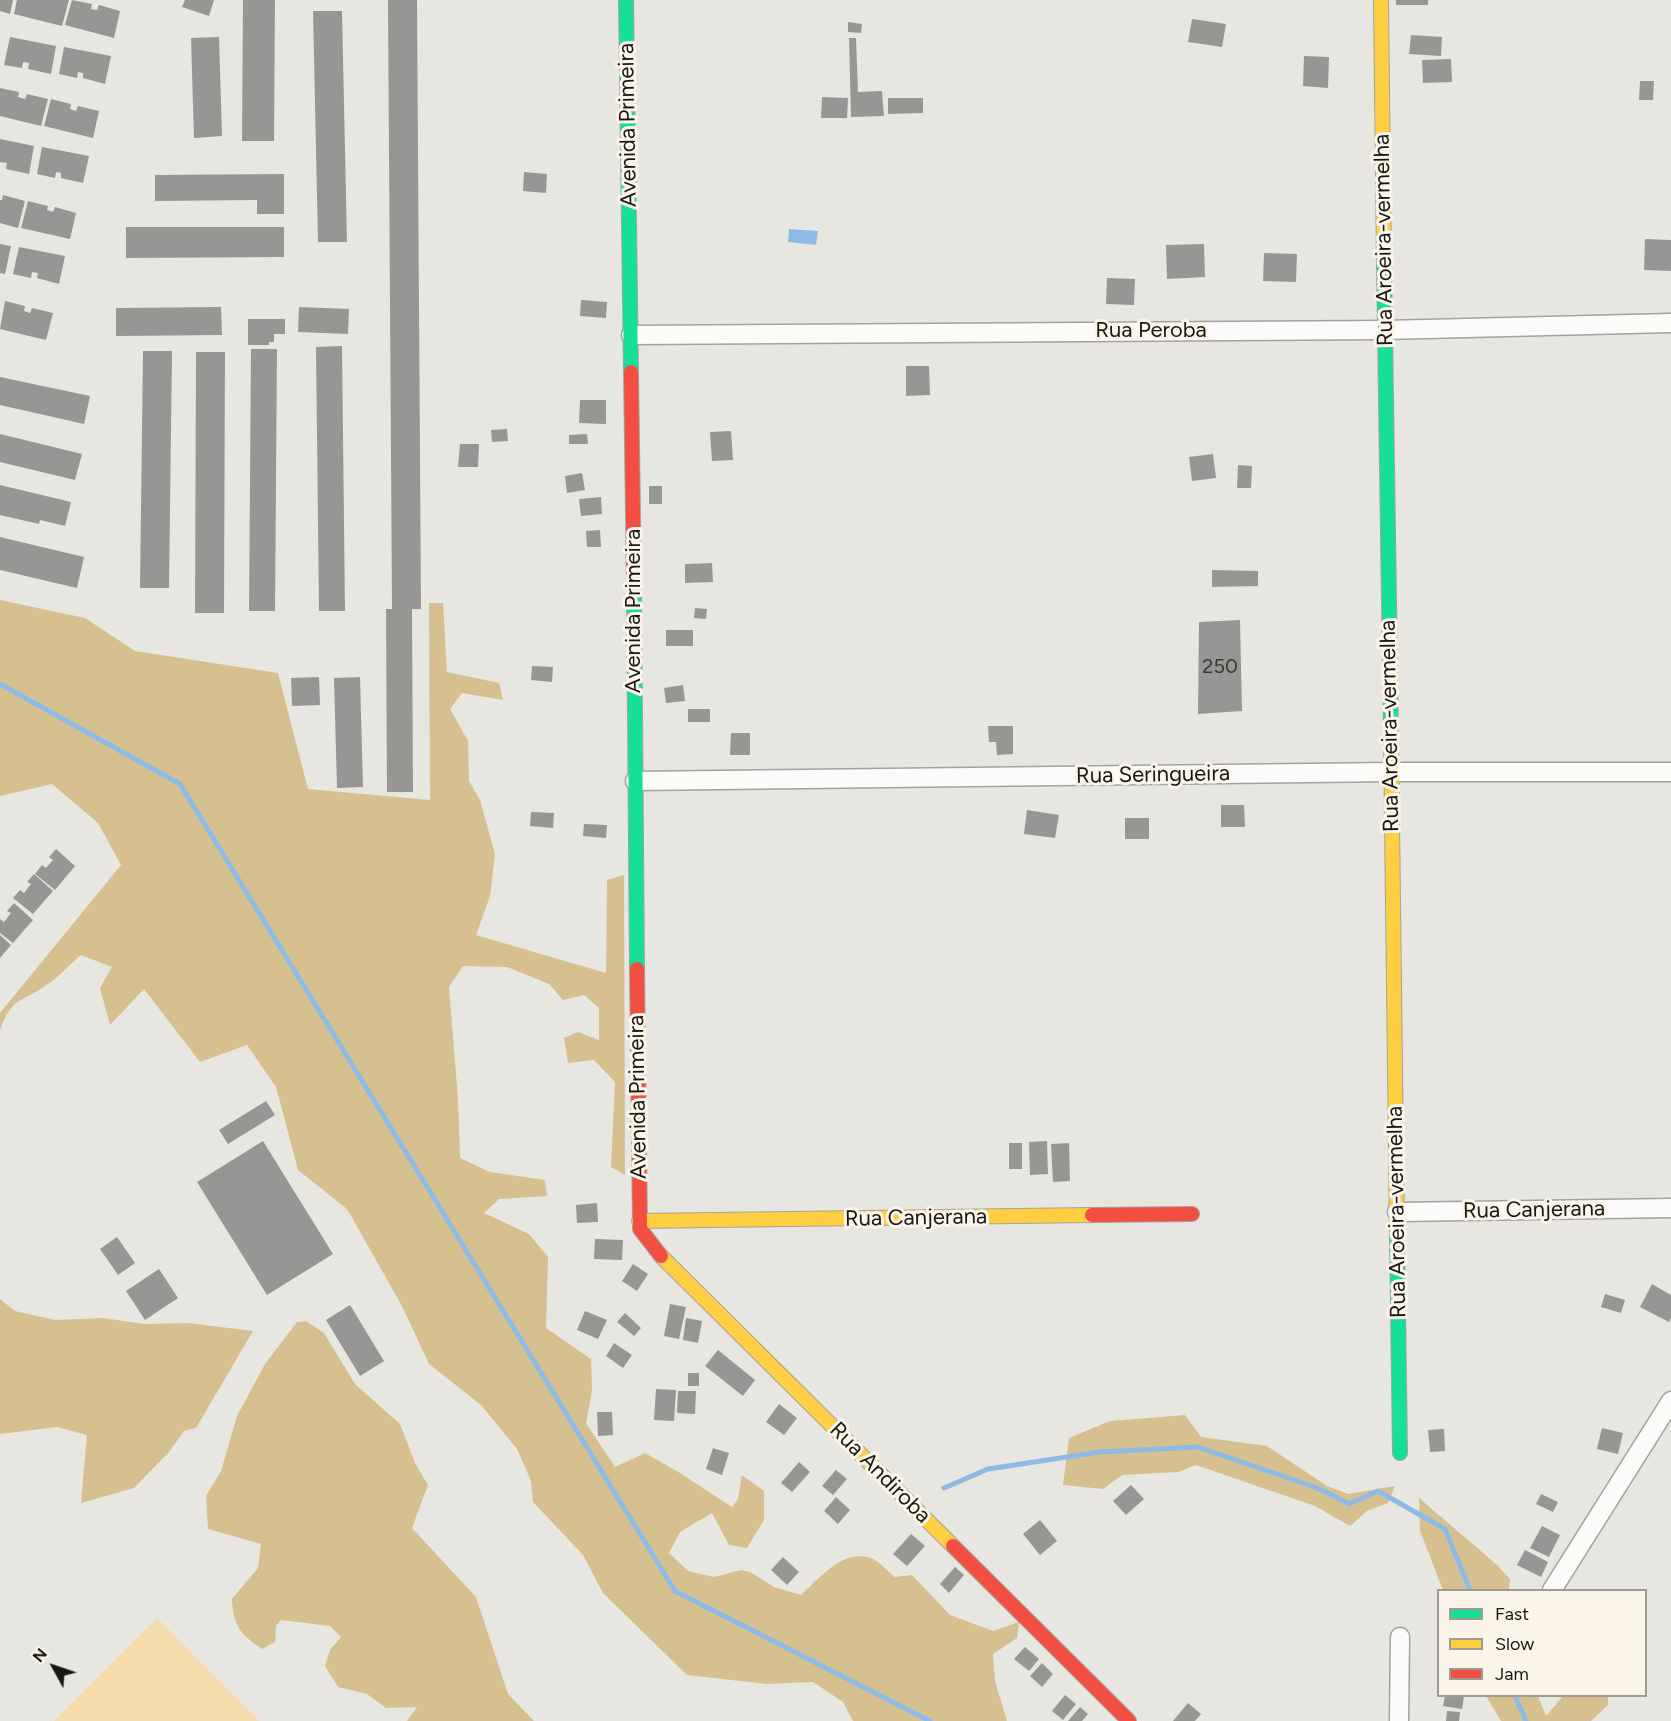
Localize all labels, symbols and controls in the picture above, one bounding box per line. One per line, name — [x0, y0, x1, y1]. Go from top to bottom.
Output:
street label: Avenida Primeira — [613, 43, 643, 207]
street label: Rua Aroeira-vermelha — [1369, 134, 1399, 346]
street label: Rua Peroba — [1095, 318, 1207, 344]
street label: Avenida Primeira — [621, 529, 647, 693]
street label: Rua Aroeira-vermelha — [1375, 620, 1405, 832]
house number: 250 — [1202, 655, 1238, 679]
street label: Rua Seringueira — [1076, 760, 1230, 790]
street label: Avenida Primeira — [623, 1015, 653, 1179]
street label: Rua Aroeira-vermelha — [1382, 1106, 1412, 1318]
street label: Rua Canjerana — [1463, 1196, 1605, 1224]
street label: Rua Canjerana — [845, 1204, 987, 1232]
street label: Rua Andiroba — [824, 1417, 936, 1529]
legend — [1437, 1589, 1647, 1697]
text: Fast — [1495, 1603, 1529, 1625]
text: Slow — [1495, 1633, 1534, 1655]
north arrow — [24, 1637, 84, 1697]
text: N — [29, 1644, 51, 1666]
text: Jam — [1495, 1663, 1529, 1685]

